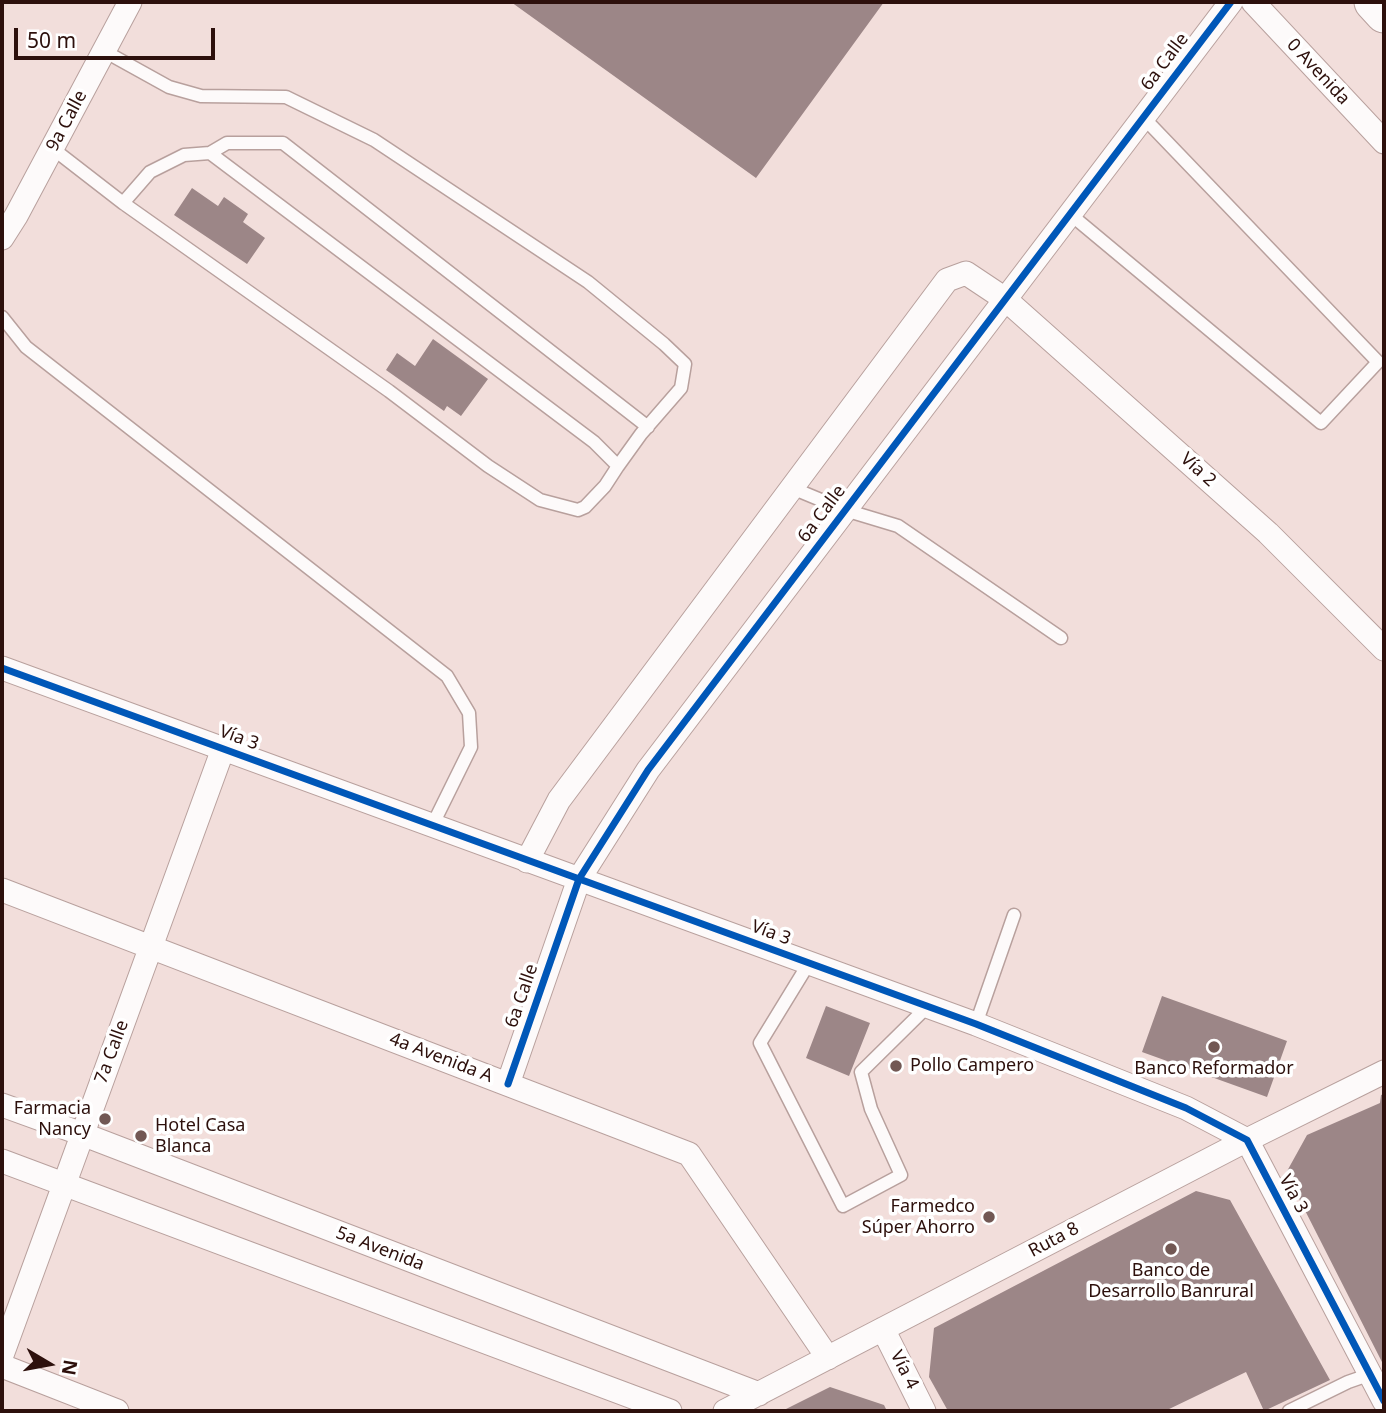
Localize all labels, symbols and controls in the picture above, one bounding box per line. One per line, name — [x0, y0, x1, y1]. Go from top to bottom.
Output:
scale bar — [18, 14, 219, 58]
text: 50 m — [27, 26, 76, 54]
street label: 6a Calle — [1137, 29, 1193, 95]
street label: 0 Avenida — [1282, 34, 1354, 110]
street label: 9a Calle — [42, 87, 92, 155]
street label: Vía 2 — [1176, 448, 1220, 492]
street label: 6a Calle — [794, 481, 850, 547]
street label: Vía 3 — [216, 721, 262, 755]
street label: Vía 3 — [748, 916, 794, 950]
street label: 6a Calle — [501, 961, 543, 1031]
street label: 7a Calle — [91, 1017, 133, 1087]
street label: 4a Avenida A — [386, 1028, 496, 1088]
marker: Banco Reformador — [1206, 1039, 1222, 1055]
place label: Pollo Campero — [910, 1055, 1034, 1077]
marker: Pollo Campero — [888, 1058, 904, 1074]
place label: Banco Reformador — [1134, 1058, 1294, 1080]
place label: Farmacia Nancy — [14, 1098, 91, 1140]
marker: Farmacia Nancy — [97, 1111, 113, 1127]
place label: Hotel Casa Blanca — [155, 1115, 245, 1158]
marker: Hotel Casa Blanca — [133, 1128, 149, 1144]
street label: Vía 3 — [1274, 1171, 1312, 1217]
place label: Farmedco Súper Ahorro — [862, 1196, 975, 1238]
marker: Farmedco Súper Ahorro — [981, 1209, 997, 1225]
street label: Ruta 8 — [1025, 1218, 1083, 1262]
street label: 5a Avenida — [333, 1222, 427, 1276]
marker: Banco de Desarrollo Banrural — [1163, 1241, 1179, 1257]
place label: Banco de Desarrollo Banrural — [1088, 1260, 1254, 1302]
north arrow — [14, 1329, 84, 1399]
street label: Vía 4 — [885, 1347, 923, 1393]
text: N — [56, 1358, 84, 1378]

